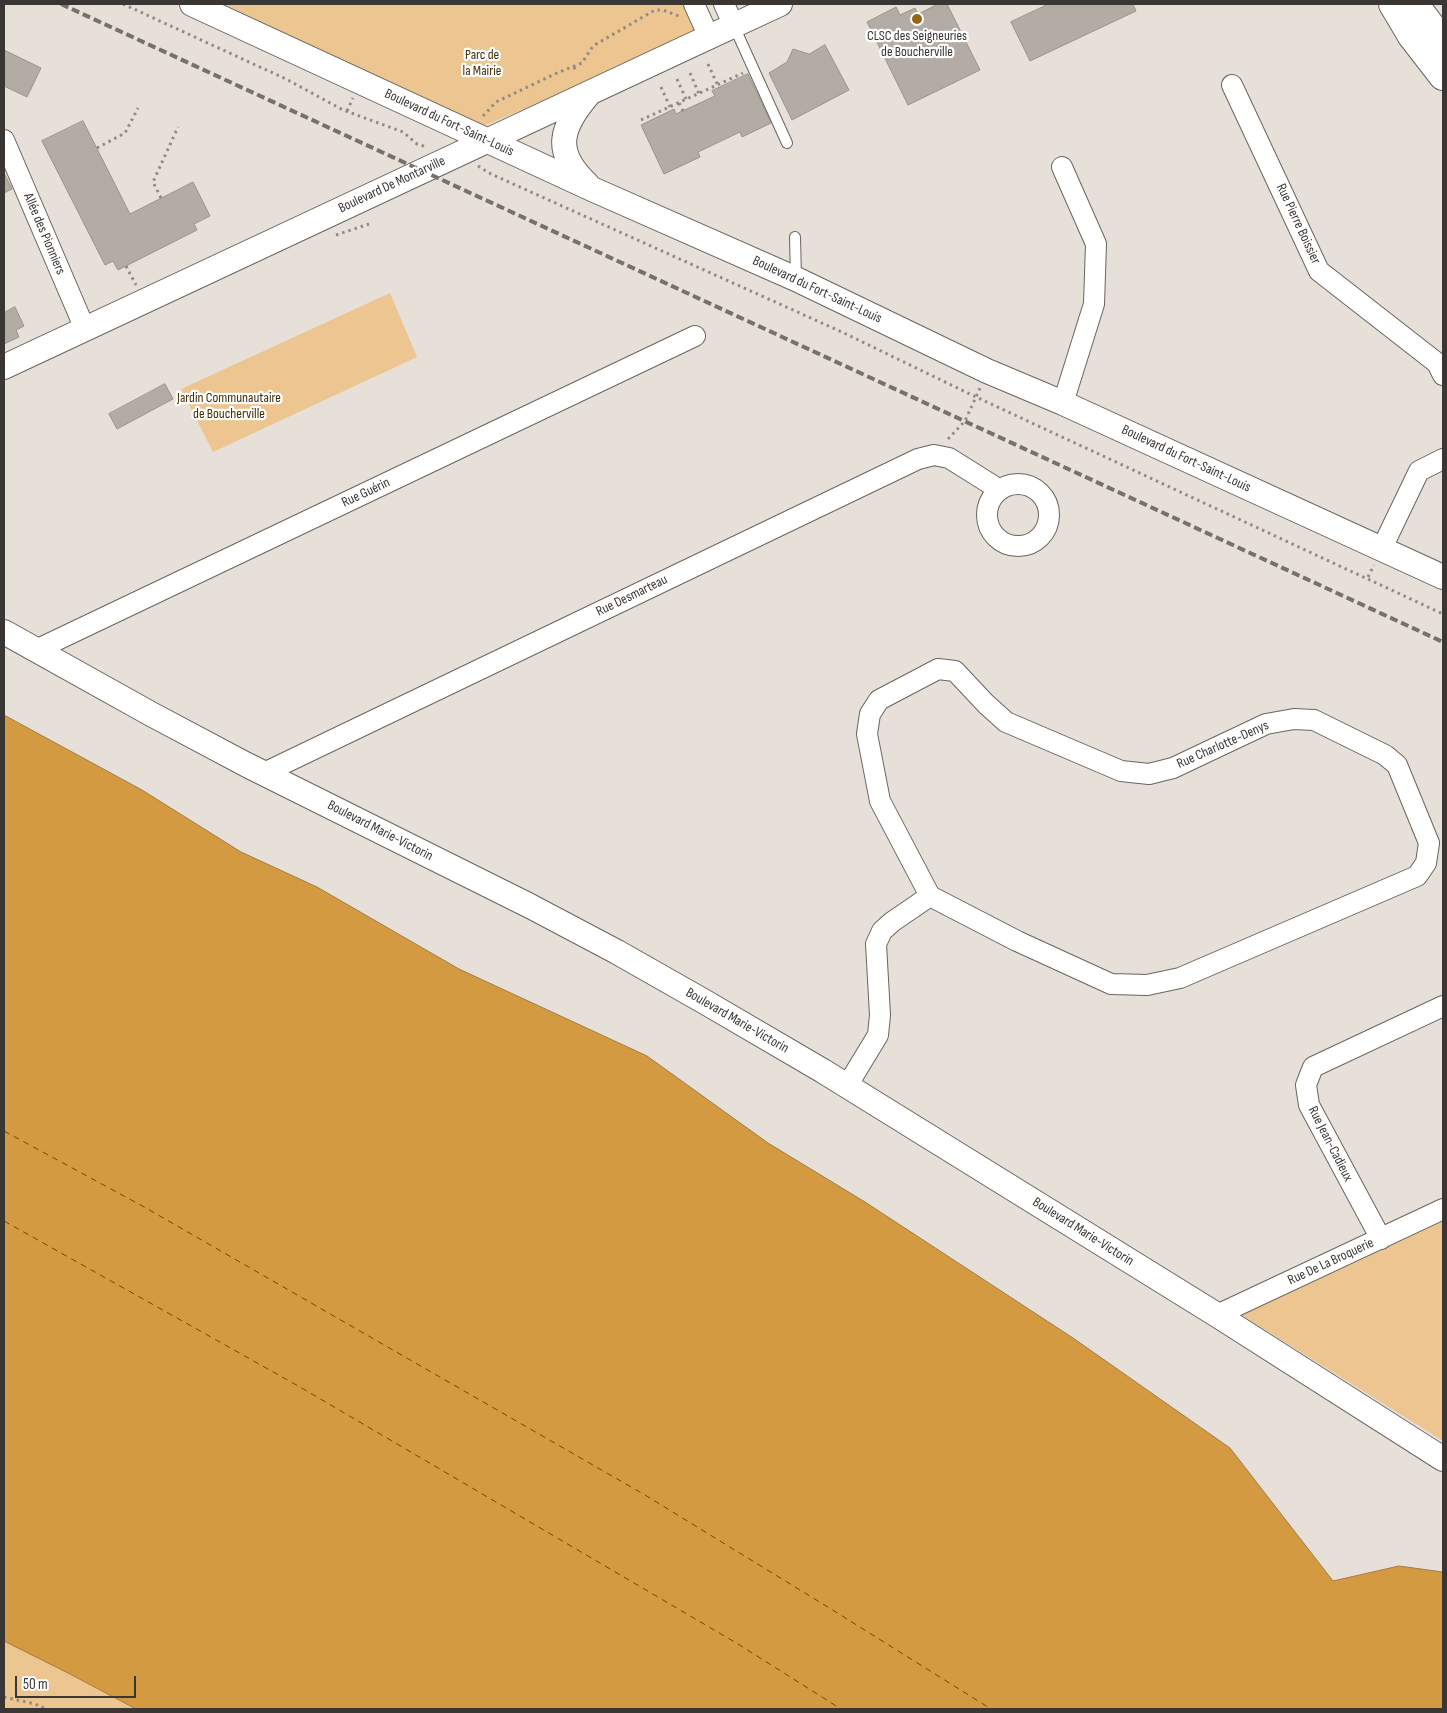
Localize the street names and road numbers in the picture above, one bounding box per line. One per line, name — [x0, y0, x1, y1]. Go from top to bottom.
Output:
street label: Boulevard du Fort-Saint-Louis — [382, 86, 516, 160]
street label: Boulevard De Montarville — [336, 153, 448, 217]
street label: Rue Pierre Boissier — [1272, 181, 1324, 267]
street label: Allée des Pionniers — [19, 191, 69, 277]
street label: Boulevard du Fort-Saint-Louis — [750, 253, 884, 327]
street label: Boulevard du Fort-Saint-Louis — [1119, 422, 1253, 496]
street label: Rue Guérin — [339, 475, 393, 511]
street label: Rue Desmarteau — [594, 572, 670, 620]
street label: Rue Charlotte-Denys — [1174, 717, 1272, 773]
street label: Boulevard Marie-Victorin — [324, 797, 436, 865]
street label: Boulevard Marie-Victorin — [682, 985, 792, 1057]
street label: Rue Jean-Cadieux — [1304, 1104, 1356, 1184]
street label: Boulevard Marie-Victorin — [1029, 1194, 1137, 1270]
street label: Rue De La Broquerie — [1285, 1235, 1377, 1289]

